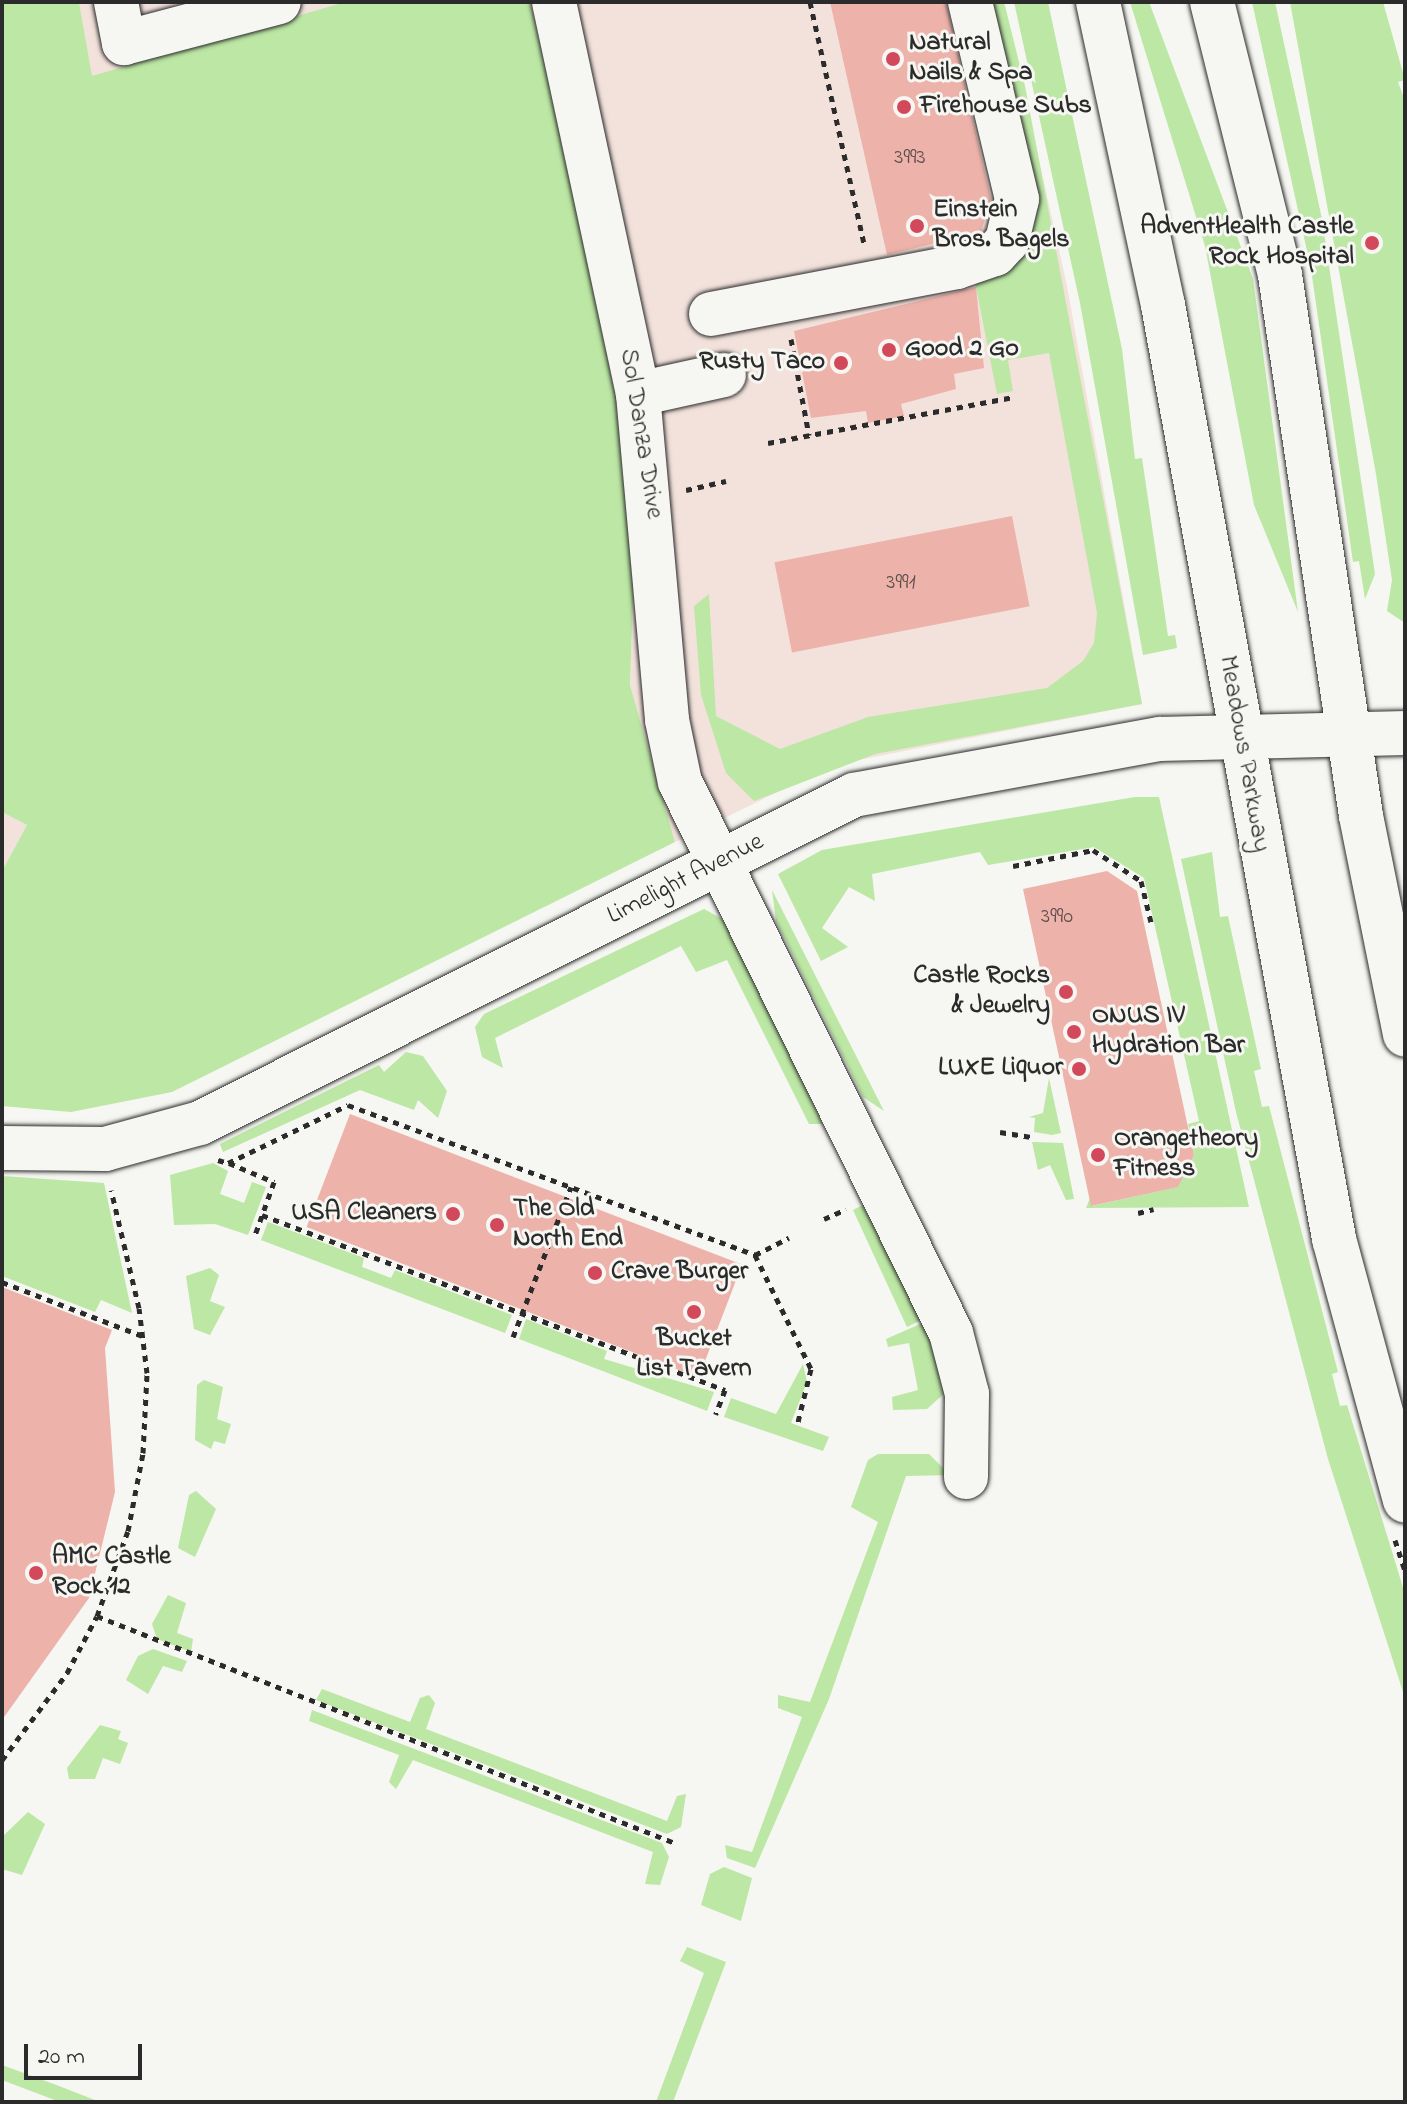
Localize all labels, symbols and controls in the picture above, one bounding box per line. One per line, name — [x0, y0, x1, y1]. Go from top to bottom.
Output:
place label: Natural Nails & Spa — [909, 28, 1033, 90]
marker: Natural Nails & Spa — [884, 50, 902, 68]
place label: Firehouse Subs — [920, 91, 1092, 123]
marker: Firehouse Subs — [895, 98, 913, 116]
house number: 3993 — [894, 146, 926, 172]
place label: Einstein Bros. Bagels — [933, 195, 1070, 256]
place label: AdventHealth Castle Rock Hospital — [1140, 212, 1354, 274]
marker: Einstein Bros. Bagels — [908, 217, 926, 235]
marker: AdventHealth Castle Rock Hospital — [1361, 232, 1383, 254]
place label: Good 2 Go — [905, 334, 1019, 366]
marker: Good 2 Go — [880, 341, 898, 359]
street label: Sol Danza Drive — [611, 347, 669, 521]
place label: Rusty Taco — [699, 347, 825, 379]
marker: Rusty Taco — [832, 354, 850, 372]
house number: 3991 — [886, 571, 916, 597]
street label: Meadows Parkway — [1210, 653, 1276, 855]
street label: Limelight Avenue — [603, 827, 769, 933]
house number: 3990 — [1041, 905, 1073, 931]
place label: Castle Rocks & Jewelry — [913, 961, 1050, 1022]
marker: Castle Rocks & Jewelry — [1057, 983, 1075, 1001]
place label: ONUS IV Hydration Bar — [1092, 1001, 1245, 1062]
marker: ONUS IV Hydration Bar — [1063, 1021, 1085, 1043]
place label: LUXE Liquor — [938, 1053, 1063, 1085]
marker: LUXE Liquor — [1070, 1060, 1088, 1078]
place label: Orangetheory Fitness — [1114, 1124, 1258, 1186]
marker: Orangetheory Fitness — [1089, 1146, 1107, 1164]
place label: The Old North End — [513, 1194, 623, 1256]
place label: USA Cleaners — [291, 1198, 437, 1230]
marker: USA Cleaners — [444, 1205, 462, 1223]
marker: The Old North End — [488, 1216, 506, 1234]
place label: Crave Burger — [611, 1257, 748, 1289]
marker: Crave Burger — [586, 1264, 604, 1282]
marker: Bucket List Tavern — [685, 1303, 703, 1321]
place label: Bucket List Tavern — [636, 1324, 752, 1386]
place label: AMC Castle Rock 12 — [52, 1542, 171, 1604]
marker: AMC Castle Rock 12 — [27, 1564, 45, 1582]
scale bar — [28, 2028, 146, 2078]
text: 20 m — [38, 2040, 85, 2075]

